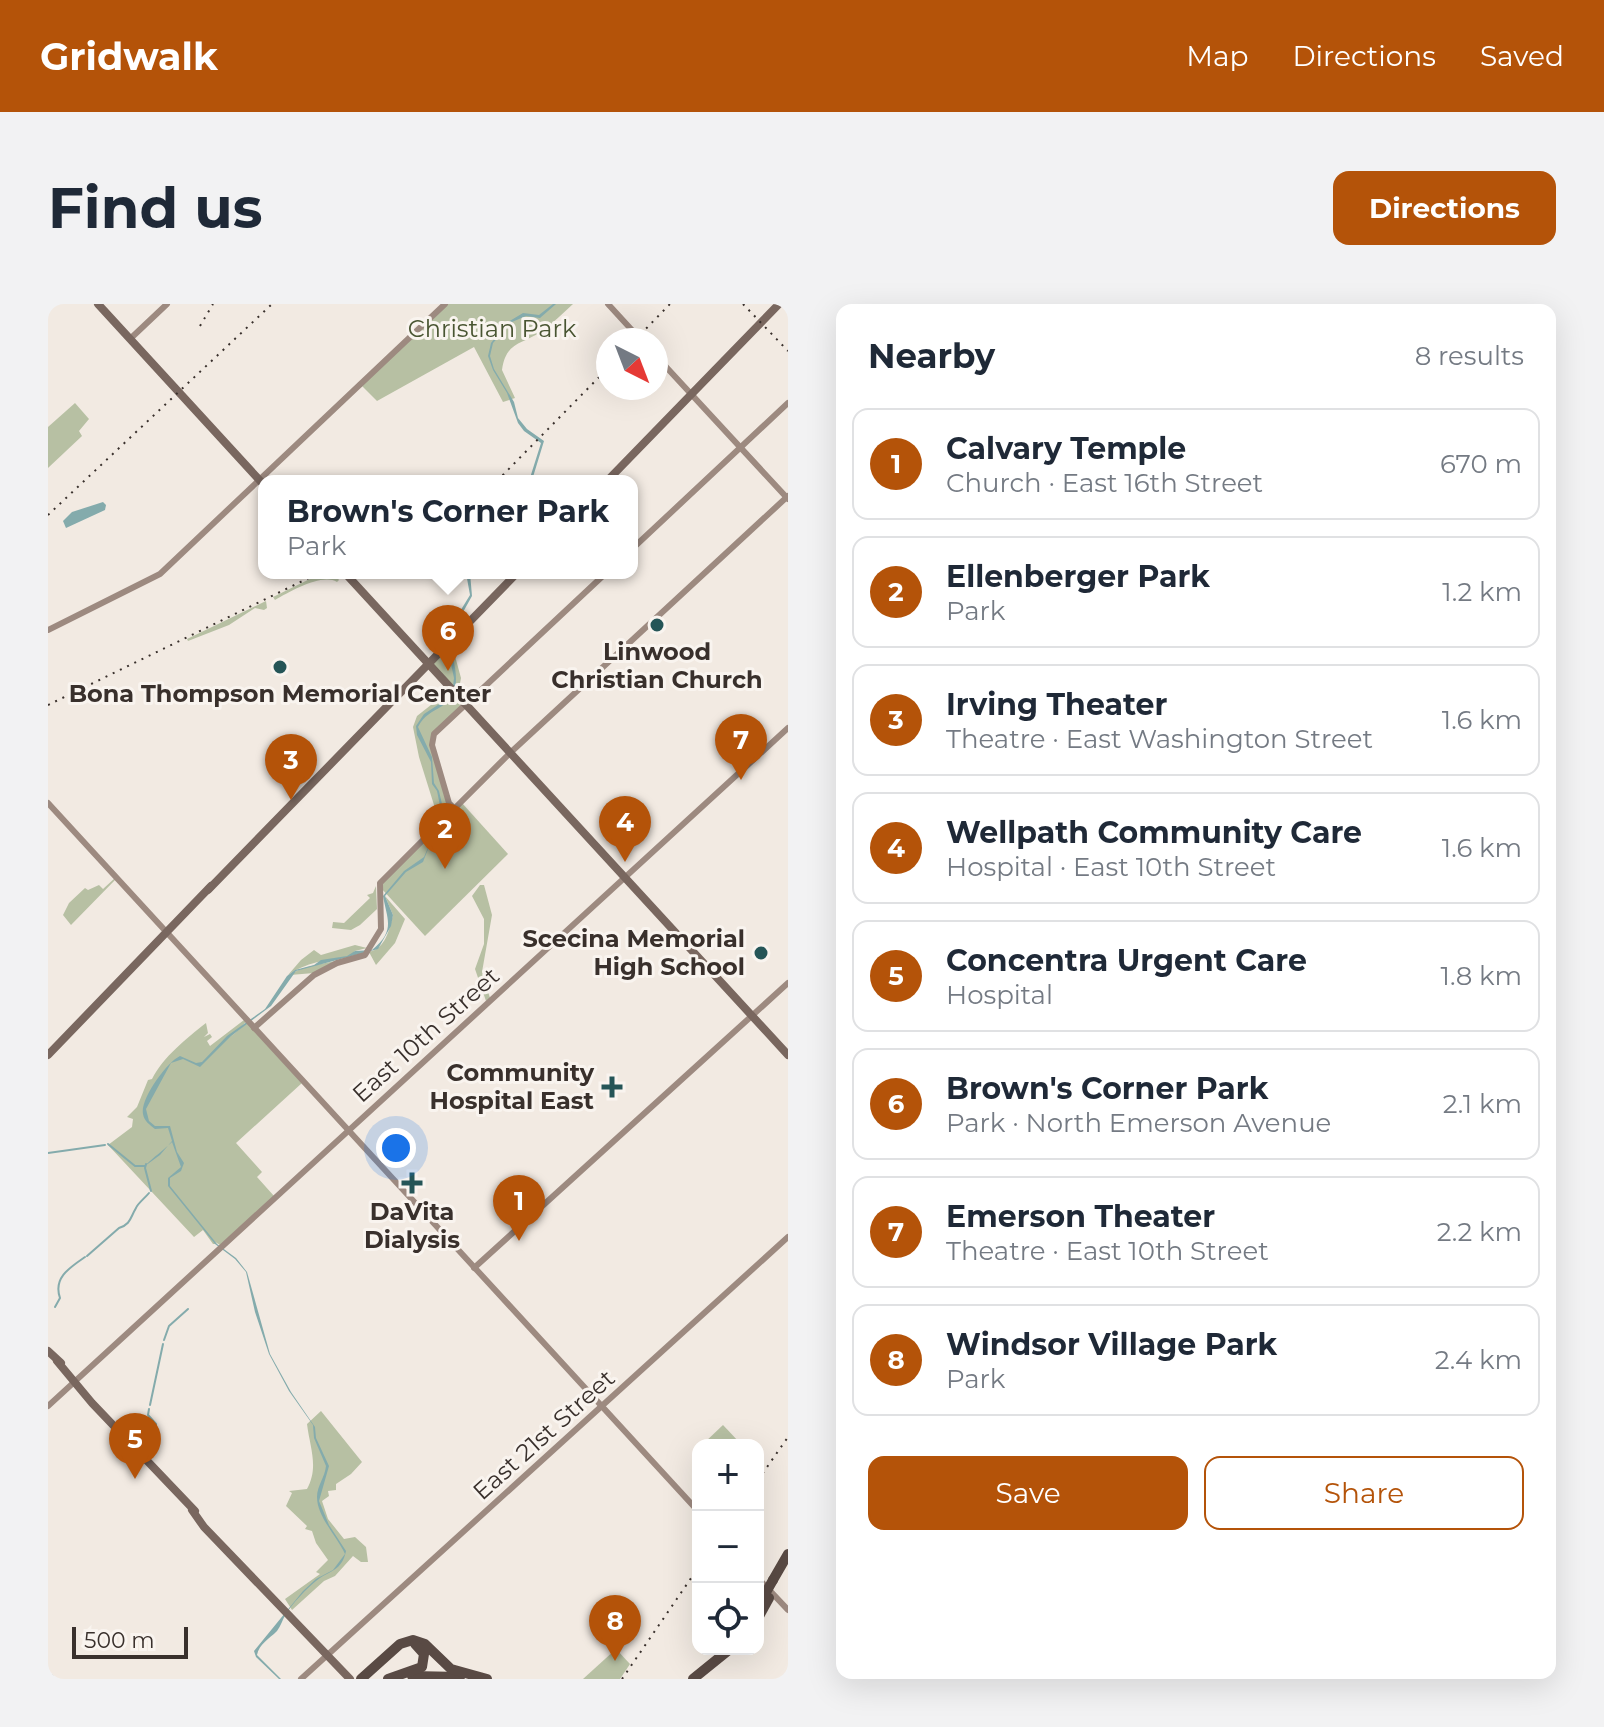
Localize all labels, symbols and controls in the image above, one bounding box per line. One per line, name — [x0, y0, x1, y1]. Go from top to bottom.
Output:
text: Gridwalk — [40, 33, 218, 80]
text: Map — [1186, 39, 1248, 73]
text: Directions — [1292, 39, 1436, 73]
text: Saved — [1480, 39, 1564, 73]
button: Directions — [1333, 171, 1556, 245]
text: Find us — [48, 174, 262, 242]
park label: Christian Park — [408, 314, 577, 343]
north arrow — [596, 328, 668, 400]
text: Nearby — [868, 335, 995, 377]
text: 8 results — [1415, 340, 1524, 372]
text: Calvary Temple — [946, 430, 1186, 467]
text: 1 — [891, 448, 901, 480]
text: 670 m — [1440, 448, 1522, 480]
text: Church · East 16th Street — [946, 467, 1263, 499]
popup — [258, 475, 638, 579]
text: Brown's Corner Park — [287, 493, 609, 530]
text: Park — [287, 530, 346, 562]
text: Ellenberger Park — [946, 558, 1210, 595]
text: 2 — [888, 576, 904, 608]
text: 1.2 km — [1442, 576, 1522, 608]
text: Park — [946, 595, 1005, 627]
pin: 6 — [422, 605, 474, 671]
marker: Linwood Christian Church — [648, 616, 666, 634]
place label: Linwood Christian Church — [551, 637, 763, 694]
marker: Bona Thompson Memorial Center — [271, 658, 289, 676]
place label: Bona Thompson Memorial Center — [69, 679, 491, 708]
text: Irving Theater — [946, 686, 1167, 723]
text: 3 — [888, 704, 904, 736]
text: 1.6 km — [1442, 704, 1522, 736]
pin: 7 — [715, 714, 767, 780]
text: Theatre · East Washington Street — [946, 723, 1373, 755]
pin: 3 — [265, 734, 317, 800]
pin: 4 — [599, 796, 651, 862]
pin: 2 — [419, 803, 471, 869]
text: Wellpath Community Care — [946, 814, 1362, 851]
text: 4 — [887, 832, 905, 864]
text: 1.6 km — [1442, 832, 1522, 864]
text: Hospital · East 10th Street — [946, 851, 1276, 883]
place label: Scecina Memorial High School — [522, 924, 745, 981]
text: Concentra Urgent Care — [946, 942, 1307, 979]
marker: Scecina Memorial High School — [752, 944, 770, 962]
text: 5 — [888, 960, 904, 992]
text: 1.8 km — [1441, 960, 1522, 992]
street label: East 10th Street — [346, 961, 505, 1108]
text: Hospital — [946, 979, 1053, 1011]
place label: Community Hospital East — [430, 1058, 595, 1115]
text: Brown's Corner Park — [946, 1070, 1268, 1107]
marker: Community Hospital East — [601, 1076, 623, 1098]
text: 6 — [888, 1088, 904, 1120]
text: 2.1 km — [1443, 1088, 1522, 1120]
text: Park · North Emerson Avenue — [946, 1107, 1331, 1139]
your location — [376, 1128, 416, 1168]
marker: DaVita Dialysis — [401, 1172, 423, 1194]
pin: 1 — [493, 1175, 545, 1241]
place label: DaVita Dialysis — [364, 1197, 460, 1254]
text: Emerson Theater — [946, 1198, 1215, 1235]
text: 7 — [888, 1216, 904, 1248]
text: 2.2 km — [1437, 1216, 1522, 1248]
text: Theatre · East 10th Street — [946, 1235, 1269, 1267]
text: Windsor Village Park — [946, 1326, 1277, 1363]
text: 8 — [887, 1344, 905, 1376]
text: 2.4 km — [1435, 1344, 1522, 1376]
street label: East 21st Street — [467, 1363, 621, 1506]
text: Park — [946, 1363, 1005, 1395]
pin: 5 — [109, 1413, 161, 1479]
map controls — [692, 1439, 764, 1655]
button: + — [692, 1439, 764, 1511]
button: Save — [868, 1456, 1188, 1530]
button: Share — [1204, 1456, 1524, 1530]
button: − — [692, 1511, 764, 1583]
button: locate — [692, 1583, 764, 1655]
pin: 8 — [589, 1595, 641, 1661]
scale bar — [72, 1623, 188, 1659]
text: 500 m — [84, 1627, 155, 1654]

